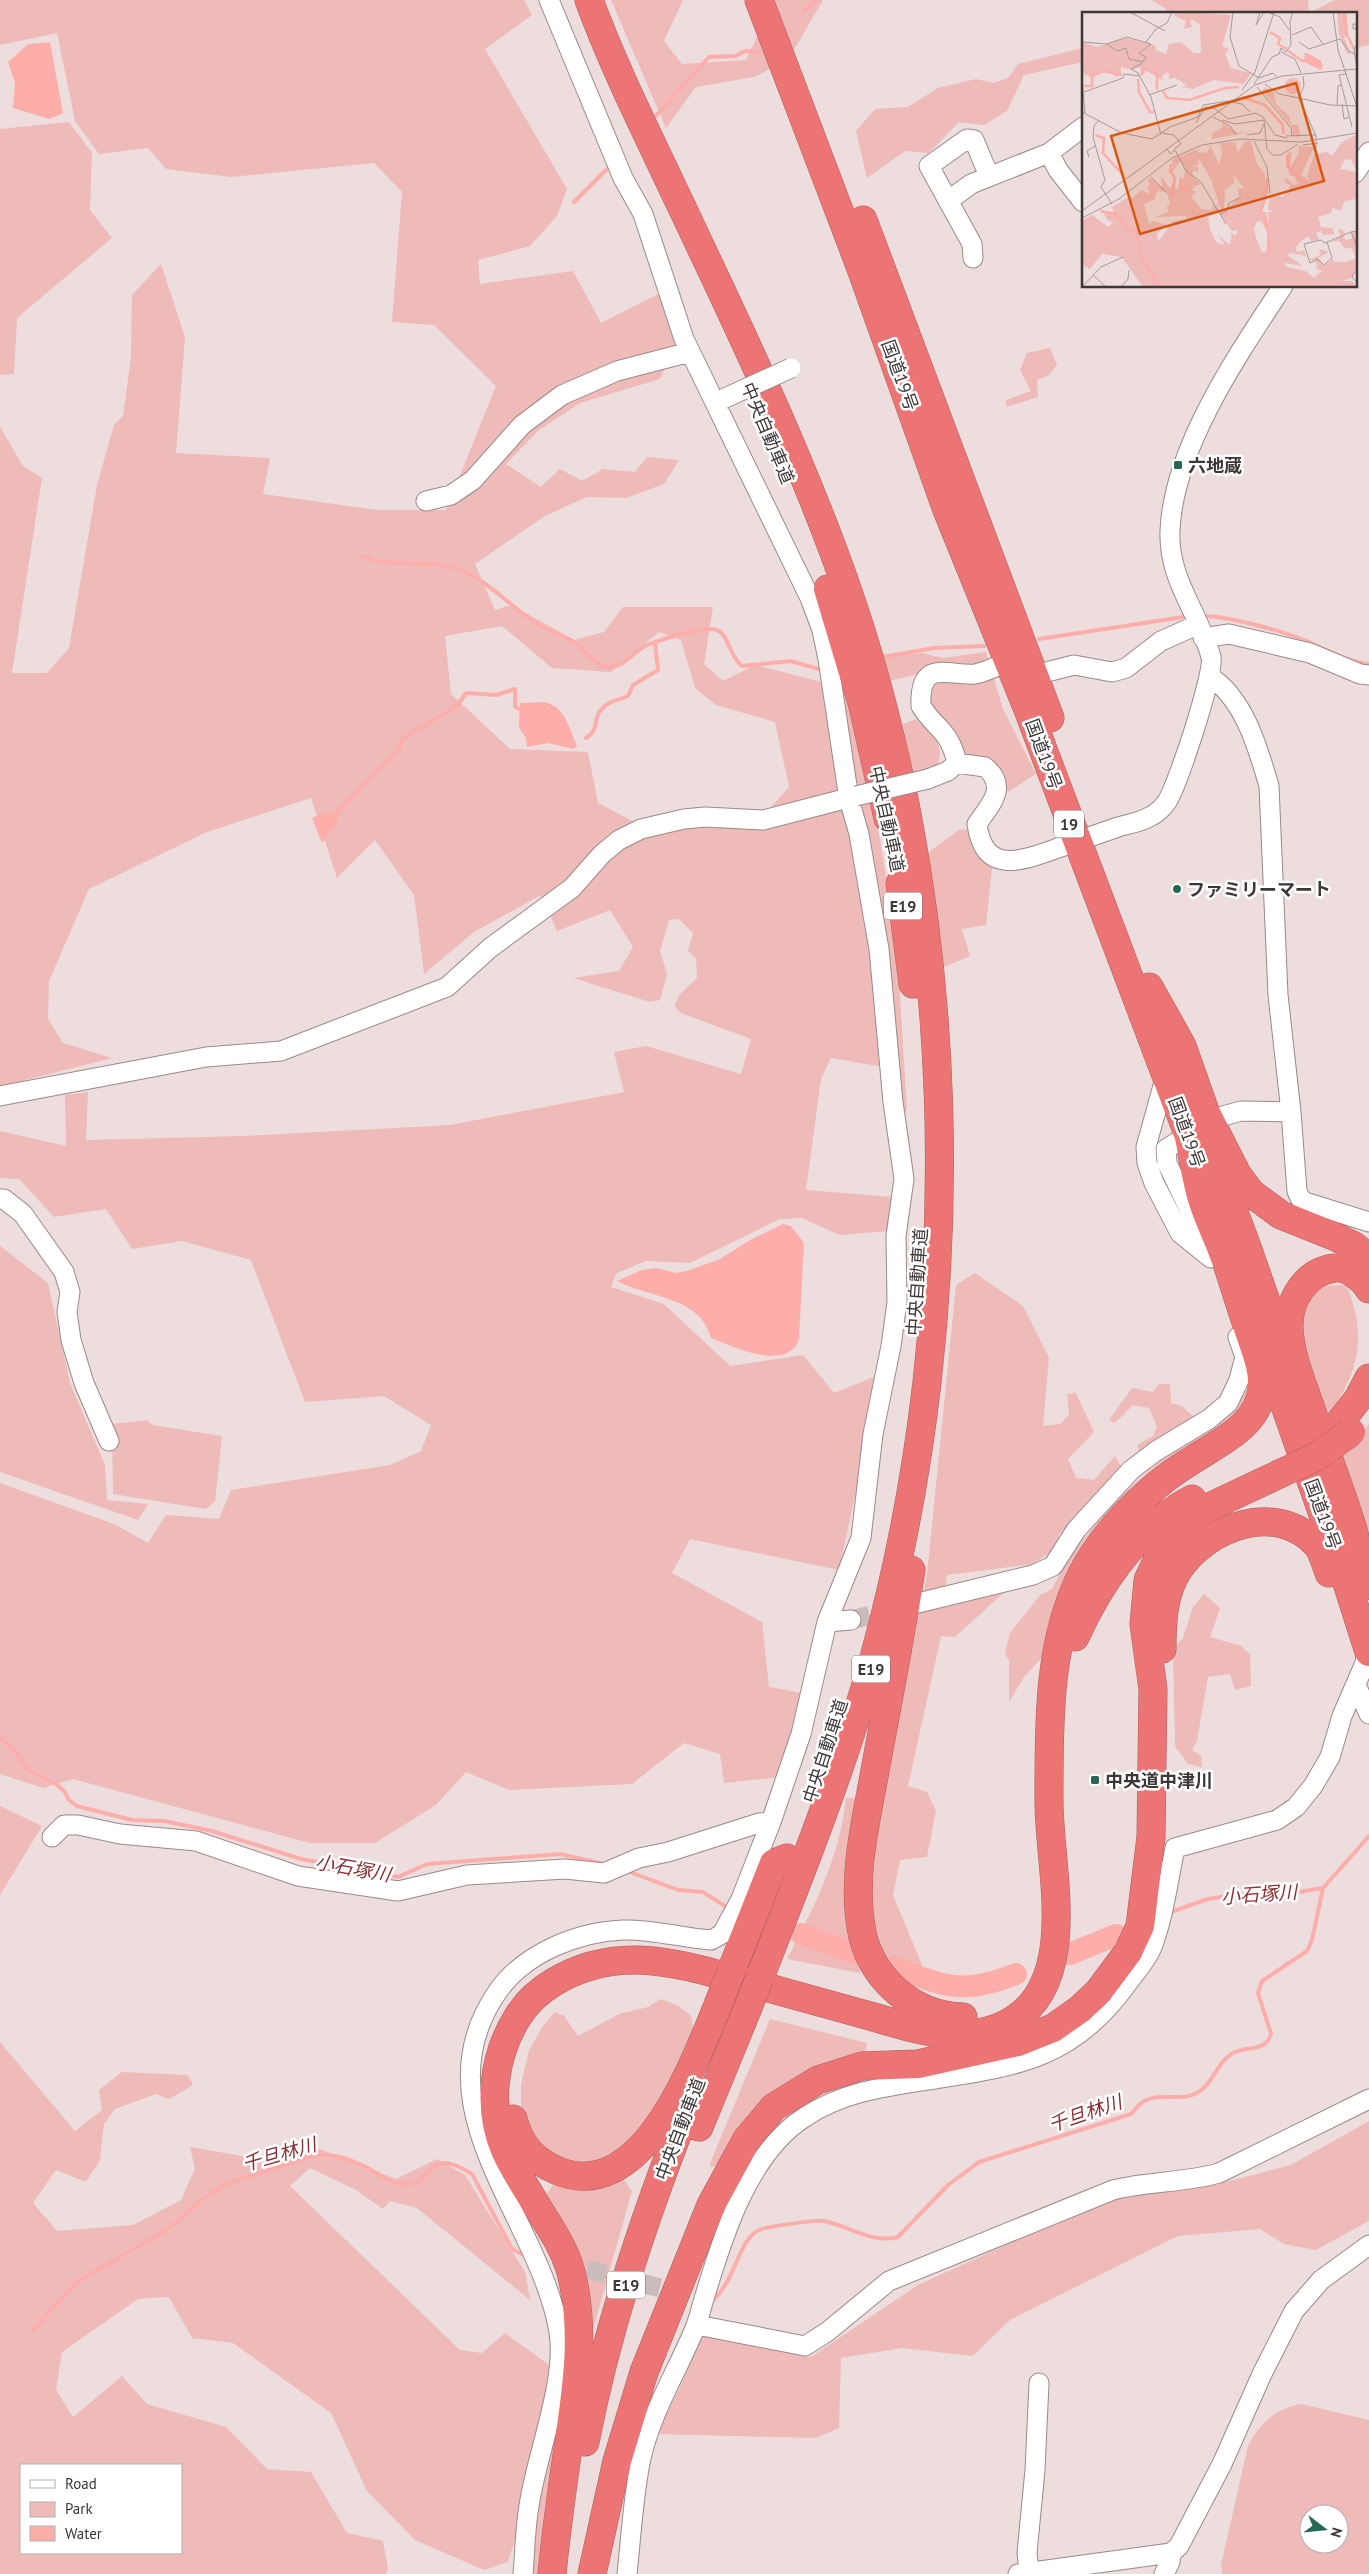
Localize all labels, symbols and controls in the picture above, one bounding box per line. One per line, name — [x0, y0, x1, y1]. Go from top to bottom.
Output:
inset map — [1082, 12, 1356, 288]
street label: 国道19号 — [877, 336, 923, 414]
street label: 中央自動車道 — [736, 379, 800, 487]
place label: 六地蔵 — [1188, 454, 1242, 477]
marker: 六地蔵 — [1172, 459, 1184, 471]
street label: 国道19号 — [1021, 715, 1067, 793]
street label: 中央自動車道 — [865, 764, 909, 874]
road number: 19 — [1054, 811, 1084, 838]
place label: ファミリーマート — [1187, 878, 1331, 901]
marker: ファミリーマート — [1171, 883, 1183, 895]
road number: E19 — [884, 892, 922, 919]
street label: 国道19号 — [1164, 1093, 1210, 1171]
street label: 中央自動車道 — [902, 1227, 932, 1337]
street label: 国道19号 — [1300, 1475, 1346, 1553]
road number: E19 — [852, 1656, 890, 1682]
street label: 中央自動車道 — [797, 1696, 853, 1806]
place label: 中央道中津川 — [1105, 1769, 1213, 1792]
marker: 中央道中津川 — [1089, 1774, 1101, 1786]
water label: 小石塚川 — [313, 1850, 394, 1887]
water label: 小石塚川 — [1220, 1879, 1300, 1909]
street label: 中央自動車道 — [650, 2074, 710, 2184]
water label: 千旦林川 — [1045, 2089, 1127, 2137]
water label: 千旦林川 — [239, 2131, 321, 2176]
road number: E19 — [607, 2272, 645, 2298]
legend — [20, 2464, 182, 2554]
text: Road — [65, 2474, 97, 2493]
text: Park — [65, 2499, 93, 2518]
north arrow — [1299, 2504, 1349, 2554]
text: Water — [65, 2524, 102, 2543]
text: N — [1327, 2526, 1346, 2539]

